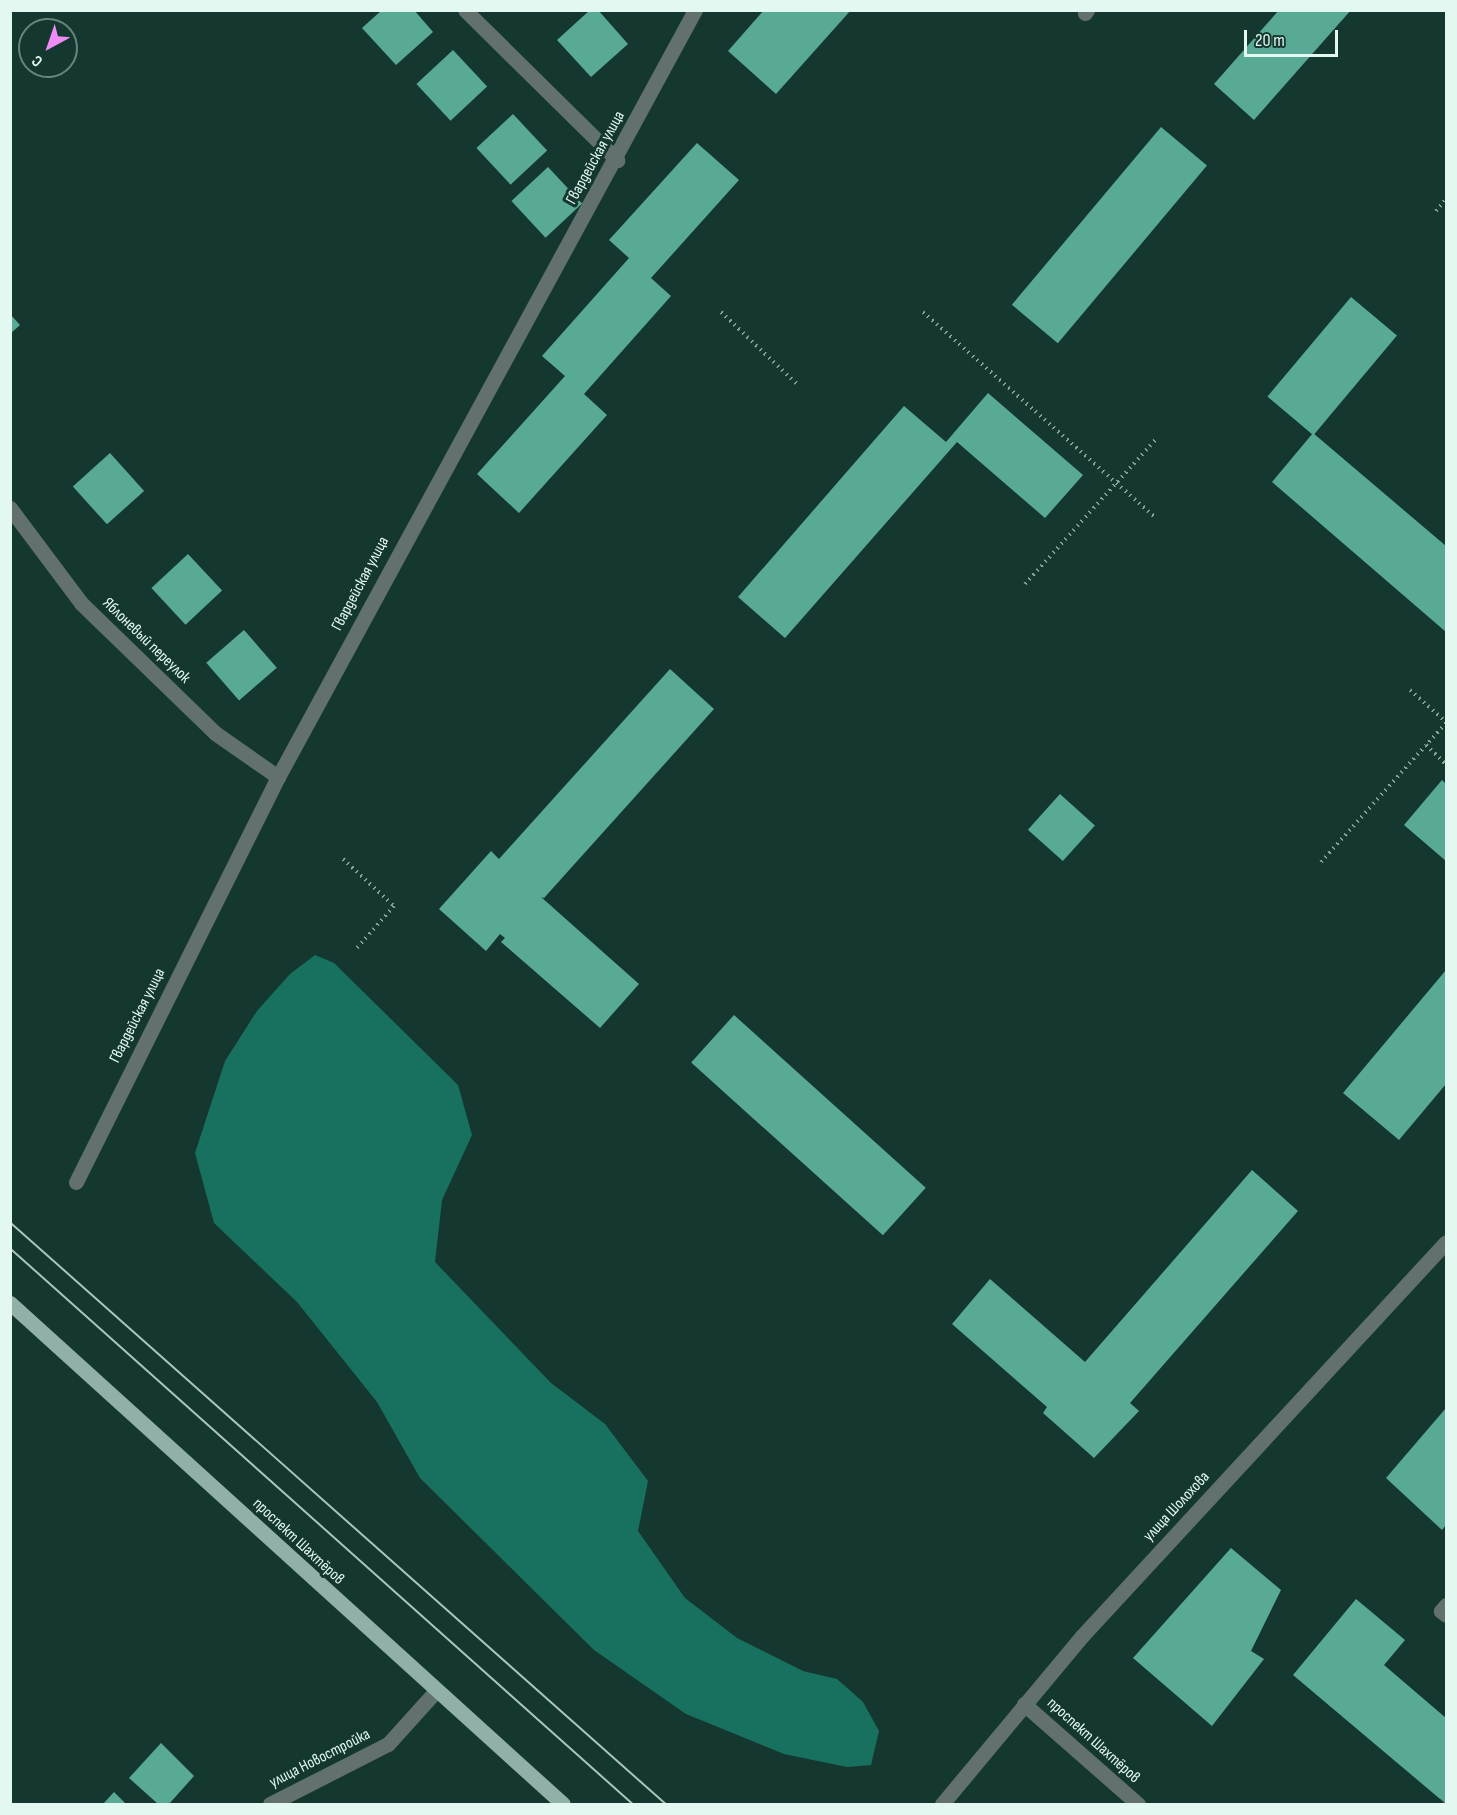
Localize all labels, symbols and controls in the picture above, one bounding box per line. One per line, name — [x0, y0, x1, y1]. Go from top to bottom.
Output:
north arrow — [18, 18, 78, 78]
scale bar — [1247, 18, 1342, 56]
text: 20 m — [1255, 30, 1285, 51]
text: С — [28, 51, 47, 71]
street label: Гвардейская улица — [563, 108, 629, 208]
street label: Гвардейская улица — [328, 534, 394, 634]
street label: Яблоневый переулок — [98, 594, 194, 688]
street label: Гвардейская улица — [106, 966, 170, 1066]
street label: улица Шолохова — [1140, 1468, 1214, 1546]
street label: проспект Шахтёров — [248, 1495, 348, 1589]
street label: проспект Шахтёров — [1043, 1694, 1143, 1788]
street label: улица Новостройка — [266, 1725, 374, 1793]

